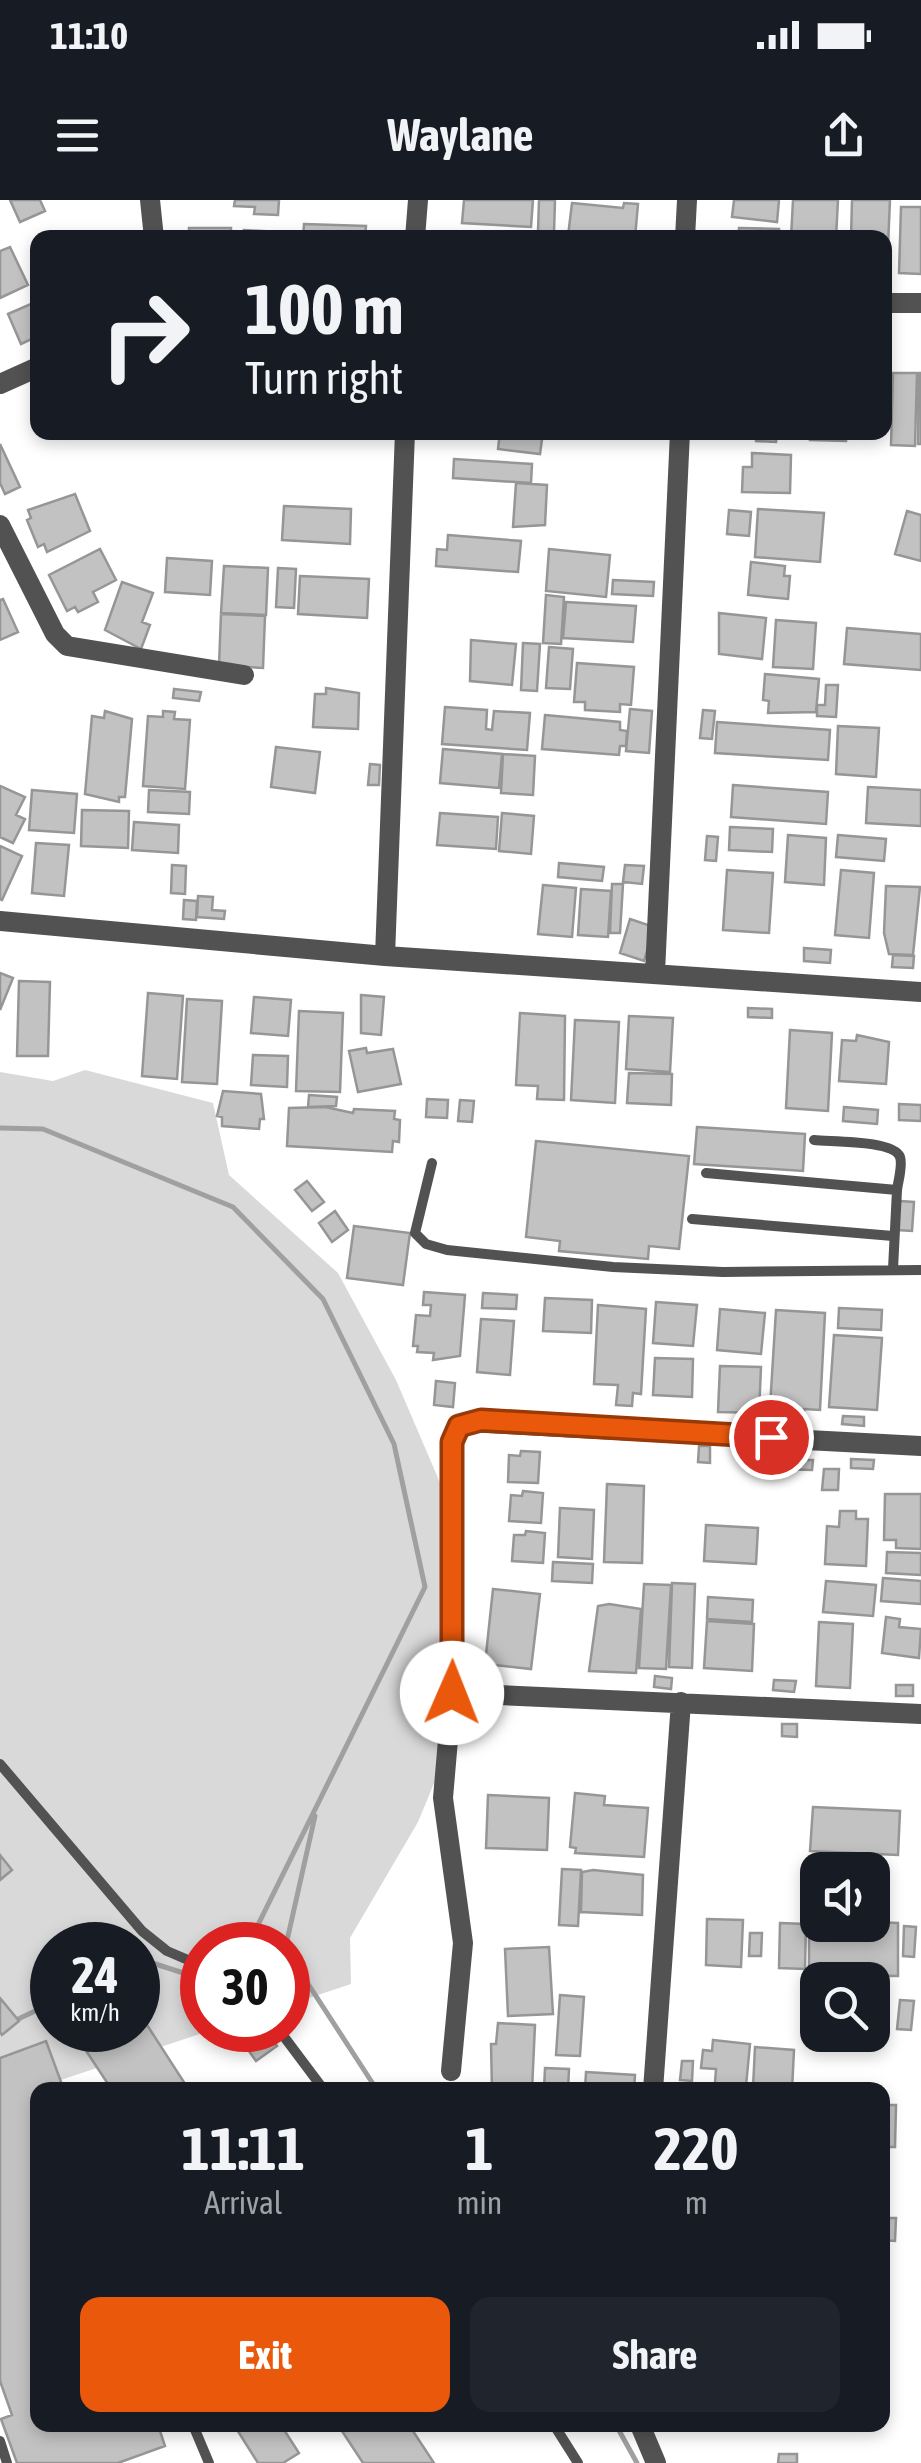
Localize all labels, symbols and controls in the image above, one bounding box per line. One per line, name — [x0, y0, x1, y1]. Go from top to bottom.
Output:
text: 11:10 — [50, 14, 128, 57]
icon: menu — [50, 108, 105, 163]
icon: share — [816, 108, 871, 163]
text: Waylane — [388, 109, 533, 161]
text: 100 m — [245, 269, 404, 349]
icon: right — [80, 270, 210, 400]
text: Turn right — [245, 352, 403, 404]
pin — [729, 1395, 814, 1480]
icon: arrive — [744, 1410, 799, 1465]
position arrow — [400, 1641, 504, 1745]
map controls — [800, 1852, 890, 2052]
button: sound — [800, 1852, 890, 1942]
speed limit sign: 30 — [180, 1922, 310, 2052]
text: 24 — [71, 1946, 118, 2004]
button: search — [800, 1962, 890, 2052]
text: km/h — [70, 1998, 120, 2026]
text: 11:11 — [181, 2114, 305, 2183]
text: 1 — [465, 2114, 494, 2183]
text: 220 — [654, 2114, 738, 2183]
text: Arrival — [204, 2184, 282, 2221]
text: min — [456, 2184, 502, 2221]
text: m — [685, 2184, 708, 2221]
button: Exit — [80, 2297, 450, 2412]
button: Share — [470, 2297, 840, 2412]

